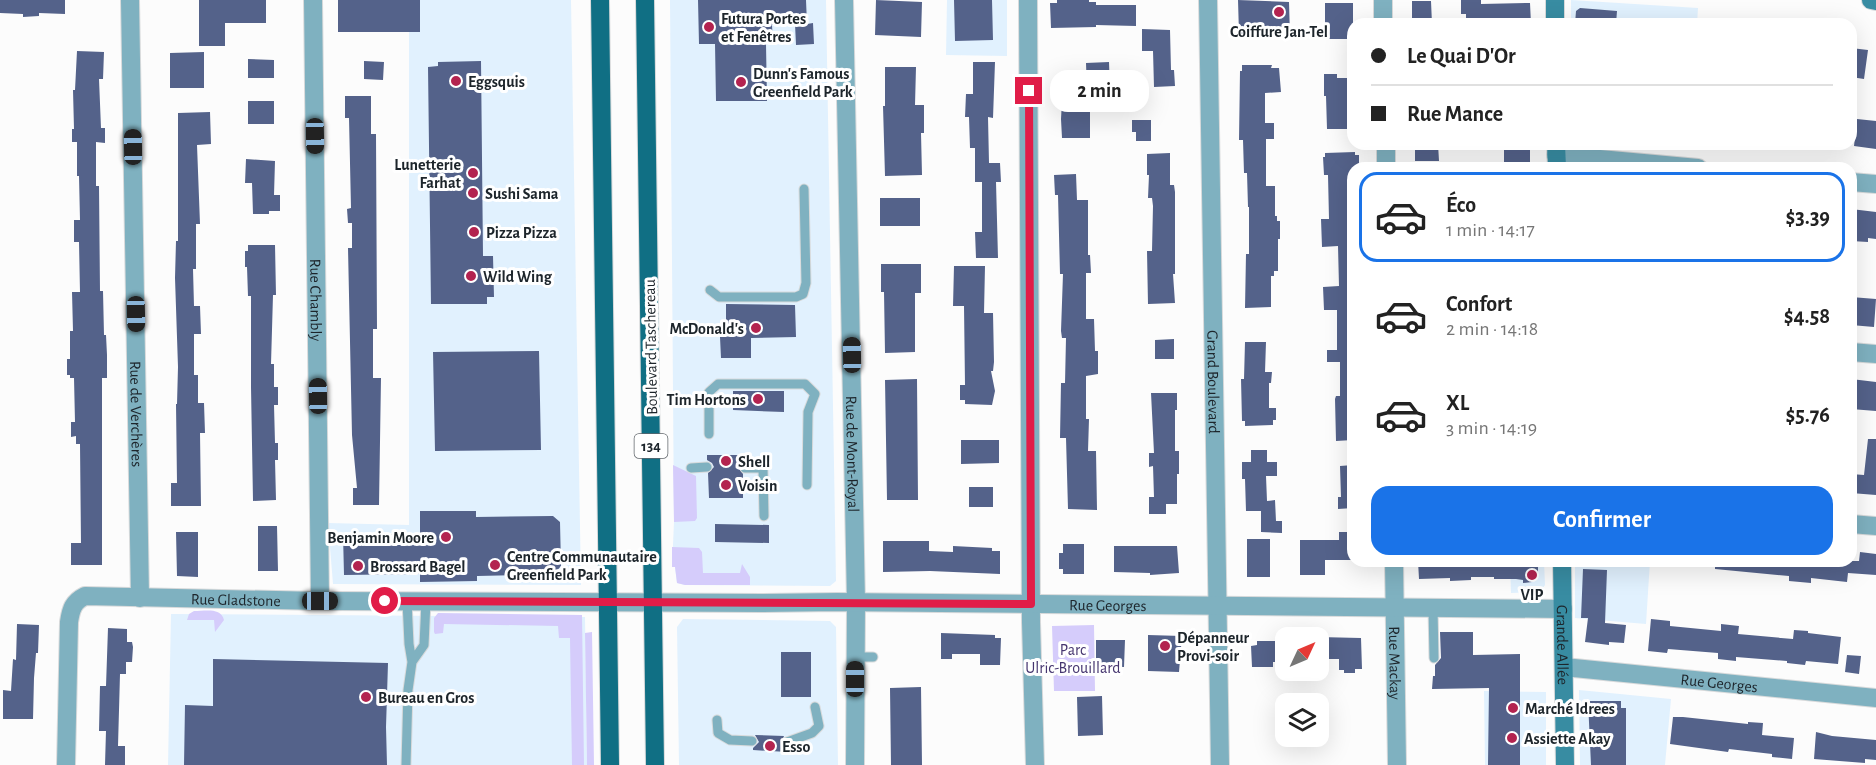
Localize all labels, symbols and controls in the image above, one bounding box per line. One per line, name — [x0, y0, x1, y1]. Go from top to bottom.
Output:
marker: Coiffure Jan-Tel — [1272, 5, 1286, 19]
place label: Futura Portes et Fenêtres — [721, 11, 806, 45]
marker: Futura Portes et Fenêtres — [702, 20, 716, 34]
place label: Coiffure Jan-Tel — [1230, 24, 1328, 40]
text: Le Quai D'Or — [1407, 45, 1516, 67]
place label: Dunn's Famous Greenfield Park — [753, 66, 853, 100]
callout: 2 min — [1050, 70, 1149, 112]
marker: Eggsquis — [449, 74, 463, 88]
place label: Eggsquis — [468, 74, 525, 90]
marker: Dunn's Famous Greenfield Park — [734, 75, 748, 89]
route end — [1015, 77, 1042, 104]
text: 2 min — [1077, 81, 1122, 101]
text: Rue Mance — [1407, 103, 1503, 125]
car — [306, 118, 324, 154]
car — [124, 129, 142, 165]
place label: Lunetterie Farhat — [394, 157, 462, 191]
marker: Lunetterie Farhat — [466, 166, 480, 180]
marker: Sushi Sama — [466, 186, 480, 200]
place label: Sushi Sama — [485, 186, 559, 202]
icon: car — [1374, 190, 1428, 244]
text: Éco — [1446, 194, 1476, 216]
text: $3.39 — [1785, 206, 1830, 228]
text: 1 min · 14:17 — [1446, 220, 1535, 240]
marker: Pizza Pizza — [467, 225, 481, 239]
place label: Pizza Pizza — [486, 225, 557, 241]
street label: Rue Chambly — [307, 259, 324, 341]
marker: Wild Wing — [464, 269, 478, 283]
place label: Wild Wing — [483, 269, 553, 285]
street label: Boulevard Taschereau — [642, 279, 660, 415]
icon: car — [1374, 289, 1428, 343]
text: Confort — [1446, 293, 1512, 315]
car — [127, 296, 145, 332]
text: $4.58 — [1784, 305, 1830, 327]
text: 2 min · 14:18 — [1446, 319, 1538, 339]
place label: McDonald's — [669, 321, 744, 337]
marker: McDonald's — [749, 321, 763, 335]
street label: Grand Boulevard — [1204, 330, 1222, 434]
car — [843, 337, 861, 373]
street label: Rue de Verchères — [127, 361, 145, 467]
car — [309, 378, 327, 414]
icon: car — [1374, 388, 1428, 442]
place label: Tim Hortons — [666, 392, 746, 408]
marker: Tim Hortons — [751, 392, 765, 406]
text: XL — [1446, 392, 1469, 414]
street label: Rue de Mont-Royal — [843, 395, 861, 512]
text: $5.76 — [1785, 404, 1830, 426]
text: 3 min · 14:19 — [1446, 418, 1537, 438]
road number: 134 — [634, 434, 668, 458]
marker: Shell — [719, 454, 733, 468]
place label: Shell — [738, 454, 770, 470]
marker: Voisin — [719, 478, 733, 492]
place label: Voisin — [738, 478, 778, 494]
button: Confirmer — [1371, 486, 1833, 555]
place label: Benjamin Moore — [327, 530, 434, 547]
marker: Benjamin Moore — [439, 530, 453, 544]
place label: Centre Communautaire Greenfield Park — [507, 549, 657, 583]
marker: Centre Communautaire Greenfield Park — [488, 558, 502, 572]
marker: Brossard Bagel — [351, 559, 365, 573]
place label: Brossard Bagel — [370, 559, 466, 575]
marker: VIP — [1525, 568, 1539, 582]
route start — [371, 587, 398, 614]
place label: VIP — [1521, 587, 1544, 603]
street label: Rue Gladstone — [191, 591, 281, 609]
car — [302, 592, 338, 610]
street label: Rue Georges — [1069, 597, 1147, 614]
street label: Grande Allée — [1554, 605, 1571, 685]
street label: Rue Mackay — [1386, 626, 1403, 700]
north arrow — [1275, 627, 1329, 681]
map controls — [1275, 627, 1329, 747]
place label: Dépanneur Provi-soir — [1177, 630, 1249, 664]
marker: Dépanneur Provi-soir — [1158, 639, 1172, 653]
park label: Parc Ulric-Brouillard — [1025, 642, 1121, 676]
car — [846, 661, 864, 697]
street label: Rue Georges — [1680, 672, 1759, 695]
marker: Bureau en Gros — [359, 690, 373, 704]
place label: Bureau en Gros — [378, 690, 474, 706]
button: layers — [1275, 693, 1329, 747]
marker: Marché Idrees — [1506, 701, 1520, 715]
place label: Marché Idrees — [1525, 701, 1615, 717]
marker: Assiette Akay — [1505, 731, 1519, 745]
place label: Assiette Akay — [1524, 731, 1611, 748]
marker: Esso — [763, 739, 777, 753]
place label: Esso — [782, 739, 810, 755]

